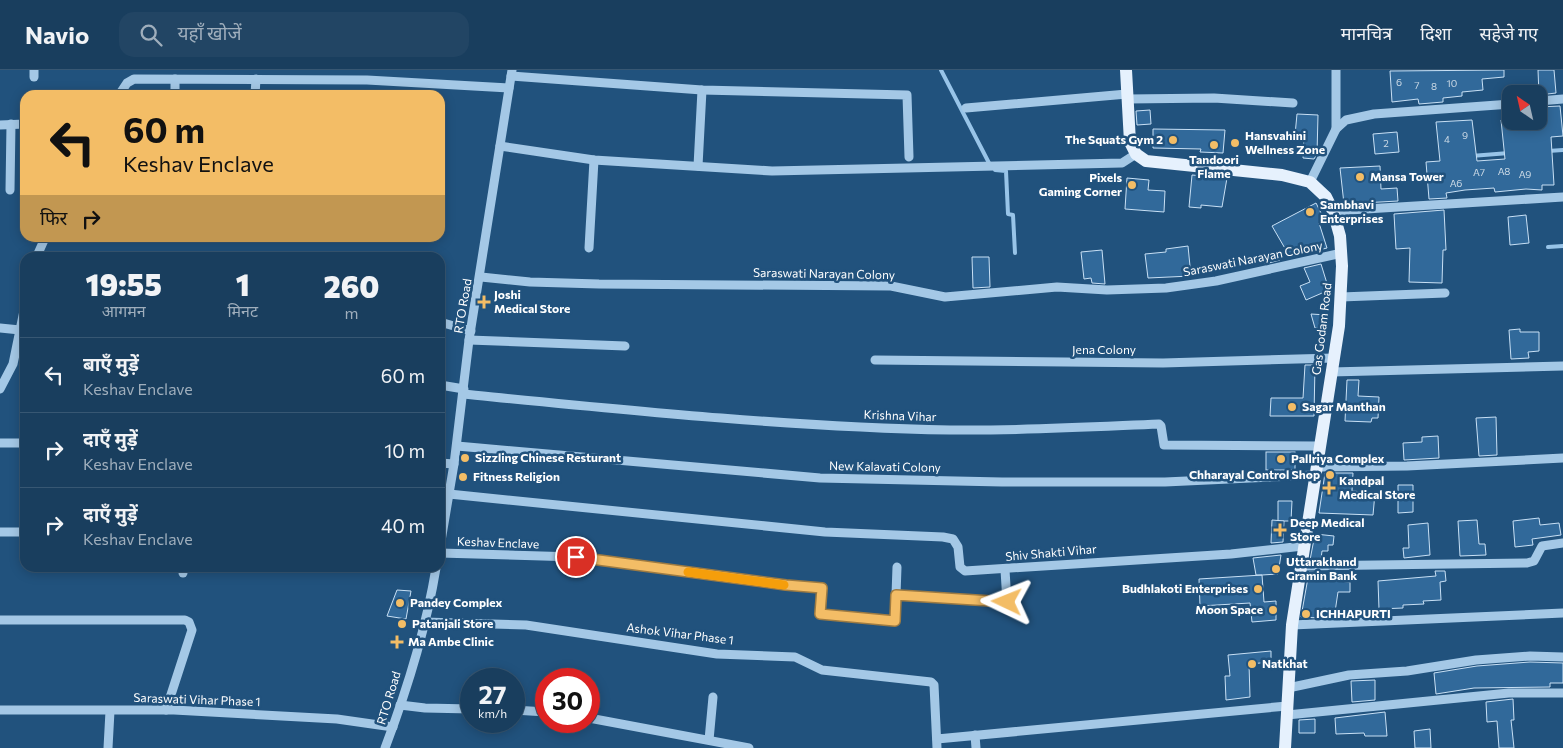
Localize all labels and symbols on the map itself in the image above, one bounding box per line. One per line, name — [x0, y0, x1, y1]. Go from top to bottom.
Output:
house number: 6 — [1396, 76, 1402, 88]
house number: 10 — [1447, 77, 1457, 89]
house number: 7 — [1414, 79, 1420, 91]
house number: 8 — [1431, 80, 1437, 92]
north arrow — [1502, 85, 1548, 130]
place label: Hansvahini Wellness Zone — [1245, 128, 1325, 156]
house number: 9 — [1462, 129, 1468, 141]
place label: The Squats Gym 2 — [1065, 132, 1163, 146]
house number: 4 — [1444, 133, 1450, 145]
marker: The Squats Gym 2 — [1167, 134, 1179, 146]
marker: Hansvahini Wellness Zone — [1229, 137, 1241, 149]
house number: 2 — [1383, 137, 1389, 149]
marker: Tandoori Flame — [1208, 139, 1220, 151]
place label: Tandoori Flame — [1189, 152, 1239, 180]
house number: A8 — [1498, 165, 1510, 177]
house number: A7 — [1473, 166, 1485, 178]
house number: A9 — [1519, 168, 1531, 180]
place label: Mansa Tower — [1370, 169, 1444, 183]
place label: Pixels Gaming Corner — [1039, 170, 1122, 198]
marker: Mansa Tower — [1354, 171, 1366, 183]
house number: A6 — [1450, 177, 1462, 189]
marker: Pixels Gaming Corner — [1126, 179, 1138, 191]
place label: Sambhavi Enterprises — [1320, 197, 1384, 225]
marker: Sambhavi Enterprises — [1304, 206, 1316, 218]
street label: Saraswati Narayan Colony — [1182, 238, 1324, 278]
street label: Saraswati Narayan Colony — [753, 265, 895, 281]
street label: RTO Road — [450, 277, 474, 334]
street label: Gas Godam Road — [1308, 282, 1334, 376]
place label: Joshi Medical Store — [494, 287, 570, 315]
marker: Joshi Medical Store — [478, 296, 490, 308]
street label: Jena Colony — [1072, 342, 1136, 357]
place label: Sagar Manthan — [1302, 399, 1386, 413]
marker: Sagar Manthan — [1286, 401, 1298, 413]
street label: Krishna Vihar — [863, 407, 937, 423]
place label: Sizzling Chinese Resturant — [475, 450, 621, 464]
place label: Pallriya Complex — [1291, 451, 1385, 465]
marker: Sizzling Chinese Resturant — [459, 452, 471, 464]
marker: Pallriya Complex — [1275, 453, 1287, 465]
street label: New Kalavati Colony — [829, 458, 941, 474]
place label: Chharayal Control Shop — [1189, 467, 1320, 481]
place label: Fitness Religion — [473, 469, 560, 483]
marker: Chharayal Control Shop — [1324, 469, 1336, 481]
marker: Fitness Religion — [457, 471, 469, 483]
place label: Kandpal Medical Store — [1339, 473, 1415, 501]
marker: Kandpal Medical Store — [1323, 482, 1335, 494]
place label: Deep Medical Store — [1290, 515, 1364, 543]
marker: Deep Medical Store — [1274, 524, 1286, 536]
street label: Keshav Enclave — [457, 534, 539, 550]
pin — [555, 536, 597, 578]
street label: Shiv Shakti Vihar — [1005, 541, 1097, 563]
place label: Uttarakhand Gramin Bank — [1286, 554, 1357, 582]
marker: Uttarakhand Gramin Bank — [1270, 563, 1282, 575]
position arrow — [980, 575, 1032, 627]
place label: Budhlakoti Enterprises — [1122, 581, 1248, 595]
marker: Budhlakoti Enterprises — [1252, 583, 1264, 595]
place label: Pandey Complex — [410, 595, 503, 609]
marker: Pandey Complex — [394, 597, 406, 609]
place label: Moon Space — [1195, 602, 1263, 616]
marker: Moon Space — [1267, 604, 1279, 616]
place label: ICHHAPURTI — [1316, 606, 1391, 620]
marker: ICHHAPURTI — [1300, 608, 1312, 620]
place label: Patanjali Store — [412, 616, 493, 630]
marker: Patanjali Store — [396, 618, 408, 630]
street label: Ashok Vihar Phase 1 — [626, 619, 735, 647]
place label: Ma Ambe Clinic — [408, 634, 494, 648]
marker: Ma Ambe Clinic — [390, 635, 404, 649]
place label: Natkhat — [1262, 656, 1308, 670]
marker: Natkhat — [1246, 658, 1258, 670]
speed limit sign: 30 — [535, 668, 600, 733]
street label: RTO Road — [373, 669, 403, 726]
street label: Saraswati Vihar Phase 1 — [133, 690, 261, 708]

